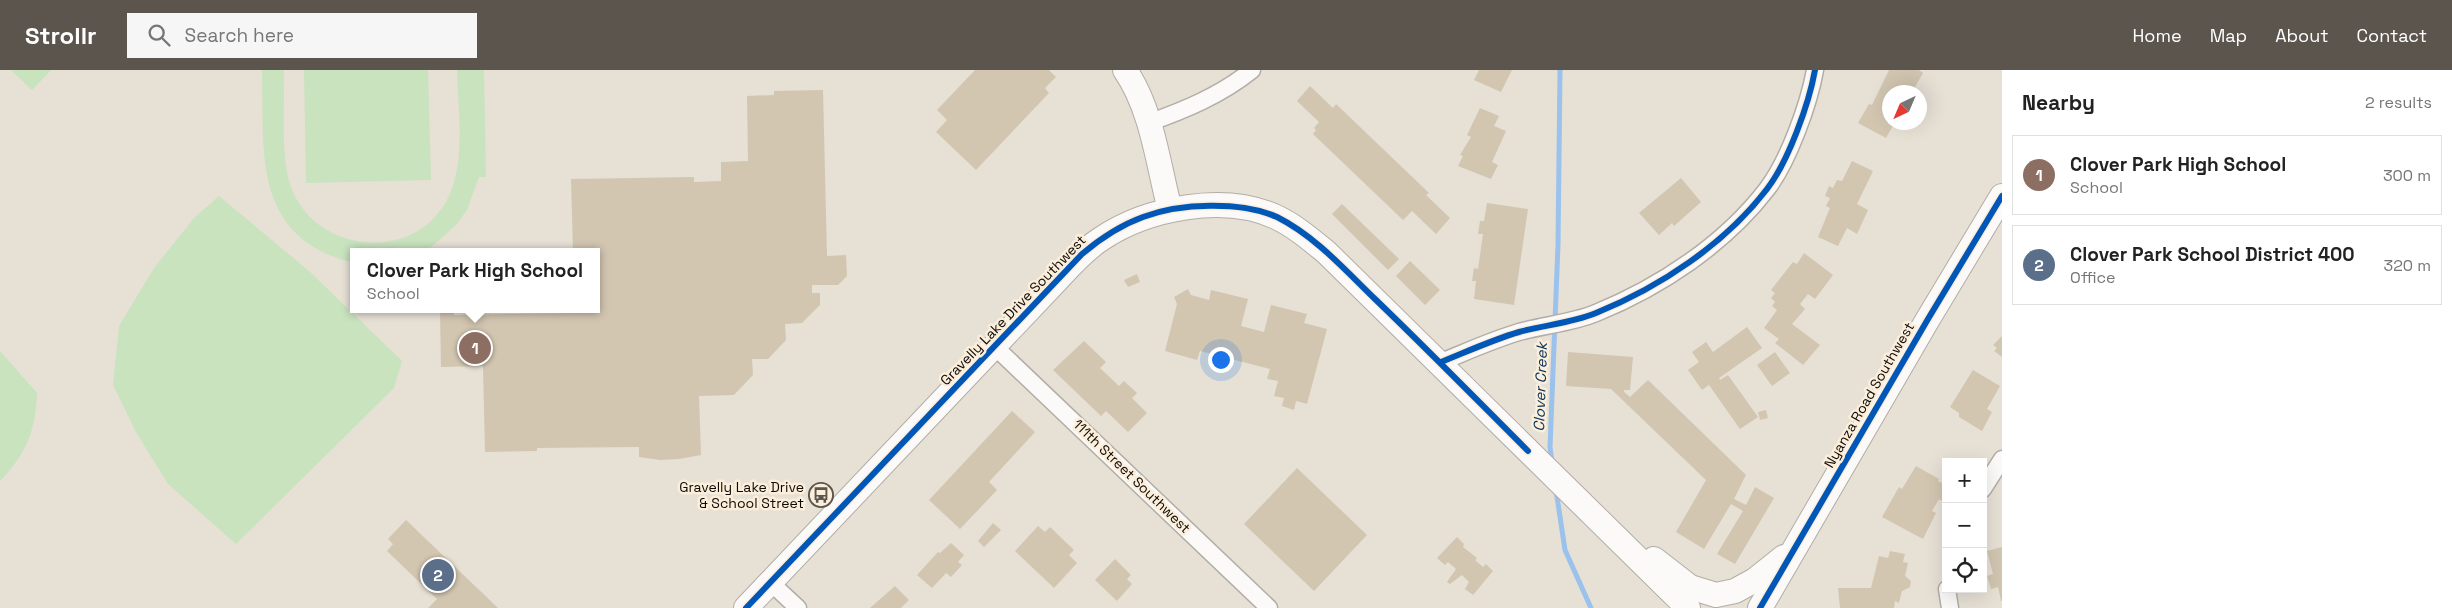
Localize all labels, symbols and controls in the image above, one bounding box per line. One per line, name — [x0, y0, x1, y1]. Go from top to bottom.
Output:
search box — [127, 13, 477, 58]
text: Strollr — [25, 20, 97, 51]
icon: search — [145, 21, 173, 49]
text: Search here — [185, 23, 294, 48]
text: Home — [2133, 24, 2182, 47]
text: Map — [2210, 24, 2247, 47]
text: About — [2275, 24, 2329, 47]
text: Contact — [2357, 24, 2427, 47]
north arrow — [1882, 85, 1927, 130]
text: Nearby — [2022, 89, 2095, 116]
text: 2 results — [2365, 92, 2432, 113]
text: Clover Park High School — [2070, 152, 2286, 177]
text: 1 — [2035, 165, 2043, 186]
text: 300 m — [2383, 165, 2431, 186]
text: School — [2070, 177, 2123, 198]
street label: Gravelly Lake Drive Southwest — [936, 231, 1090, 389]
text: Clover Park School District 400 — [2070, 242, 2355, 267]
popup — [350, 248, 600, 313]
text: 2 — [2034, 255, 2044, 276]
text: 320 m — [2384, 255, 2431, 276]
text: Clover Park High School — [367, 258, 583, 283]
text: Office — [2070, 267, 2116, 288]
text: School — [367, 283, 420, 304]
street label: Nyanza Road Southwest — [1820, 319, 1918, 471]
pin: 1 — [459, 329, 491, 367]
water label: Clover Creek — [1529, 340, 1551, 432]
your location — [1208, 347, 1234, 373]
street label: 111th Street Southwest — [1070, 415, 1194, 537]
map controls — [1942, 458, 1987, 593]
button: + — [1942, 458, 1987, 503]
place label: Gravelly Lake Drive & School Street — [679, 478, 804, 512]
bus stop icon: Gravelly Lake Drive & School Street — [808, 482, 834, 508]
button: − — [1942, 503, 1987, 548]
button: locate — [1942, 548, 1987, 593]
pin: 2 — [422, 556, 454, 594]

